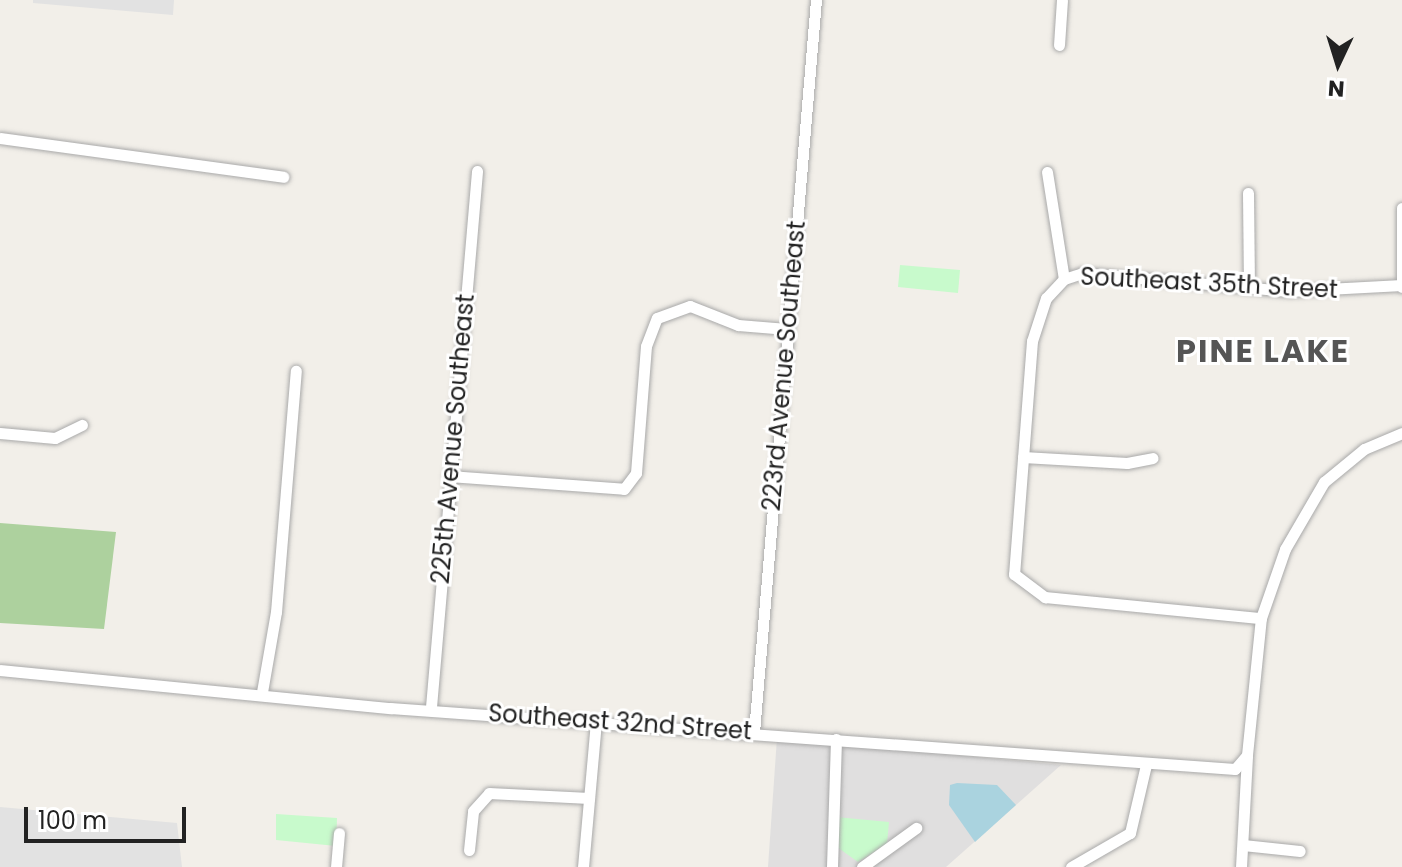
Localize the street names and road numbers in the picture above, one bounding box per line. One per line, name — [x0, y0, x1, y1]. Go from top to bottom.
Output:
street label: 223rd Avenue Southeast — [757, 220, 811, 512]
street label: Southeast 35th Street — [1080, 262, 1338, 304]
street label: 225th Avenue Southeast — [426, 293, 480, 585]
street label: Southeast 32nd Street — [487, 698, 753, 746]

